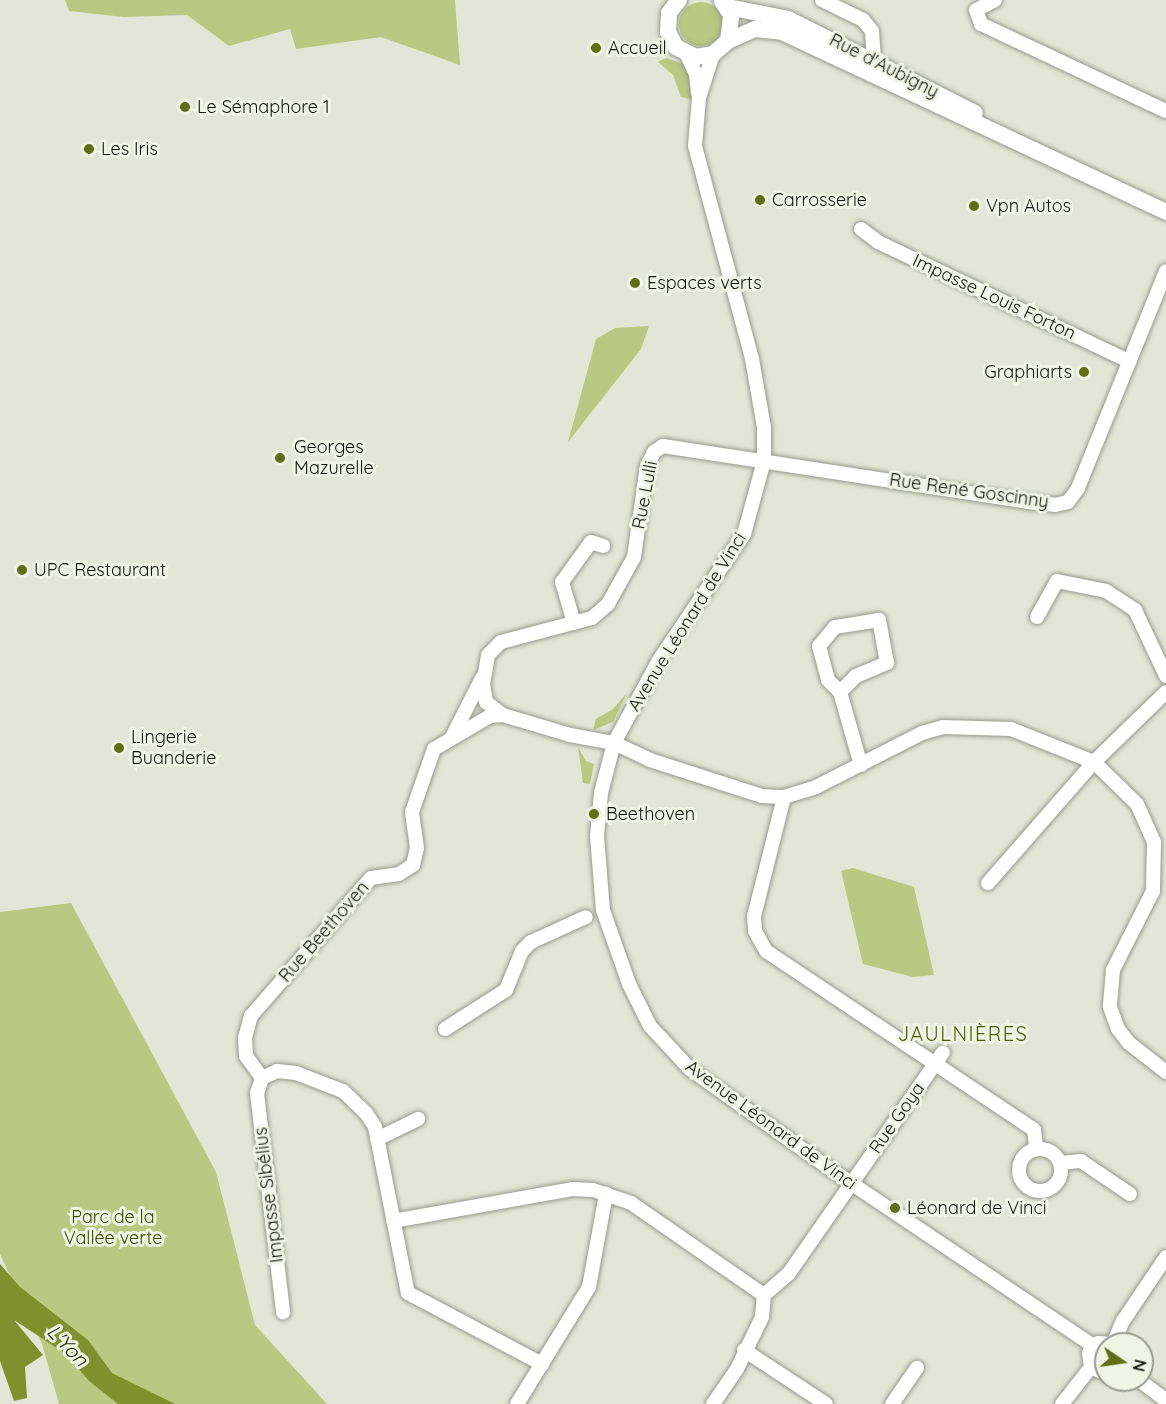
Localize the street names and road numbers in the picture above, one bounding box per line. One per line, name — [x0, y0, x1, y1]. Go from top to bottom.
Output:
street label: Rue d'Aubigny — [826, 29, 942, 103]
street label: Impasse Louis Forton — [909, 250, 1079, 344]
street label: Rue Lulli — [628, 459, 662, 531]
street label: Rue René Goscinny — [888, 469, 1050, 513]
street label: Avenue Léonard de Vinci — [623, 529, 751, 715]
street label: Rue Beethoven — [274, 877, 374, 987]
street label: Avenue Léonard de Vinci — [681, 1056, 861, 1194]
street label: Rue Goya — [865, 1078, 929, 1158]
street label: Impasse Sibélius — [250, 1126, 288, 1264]

